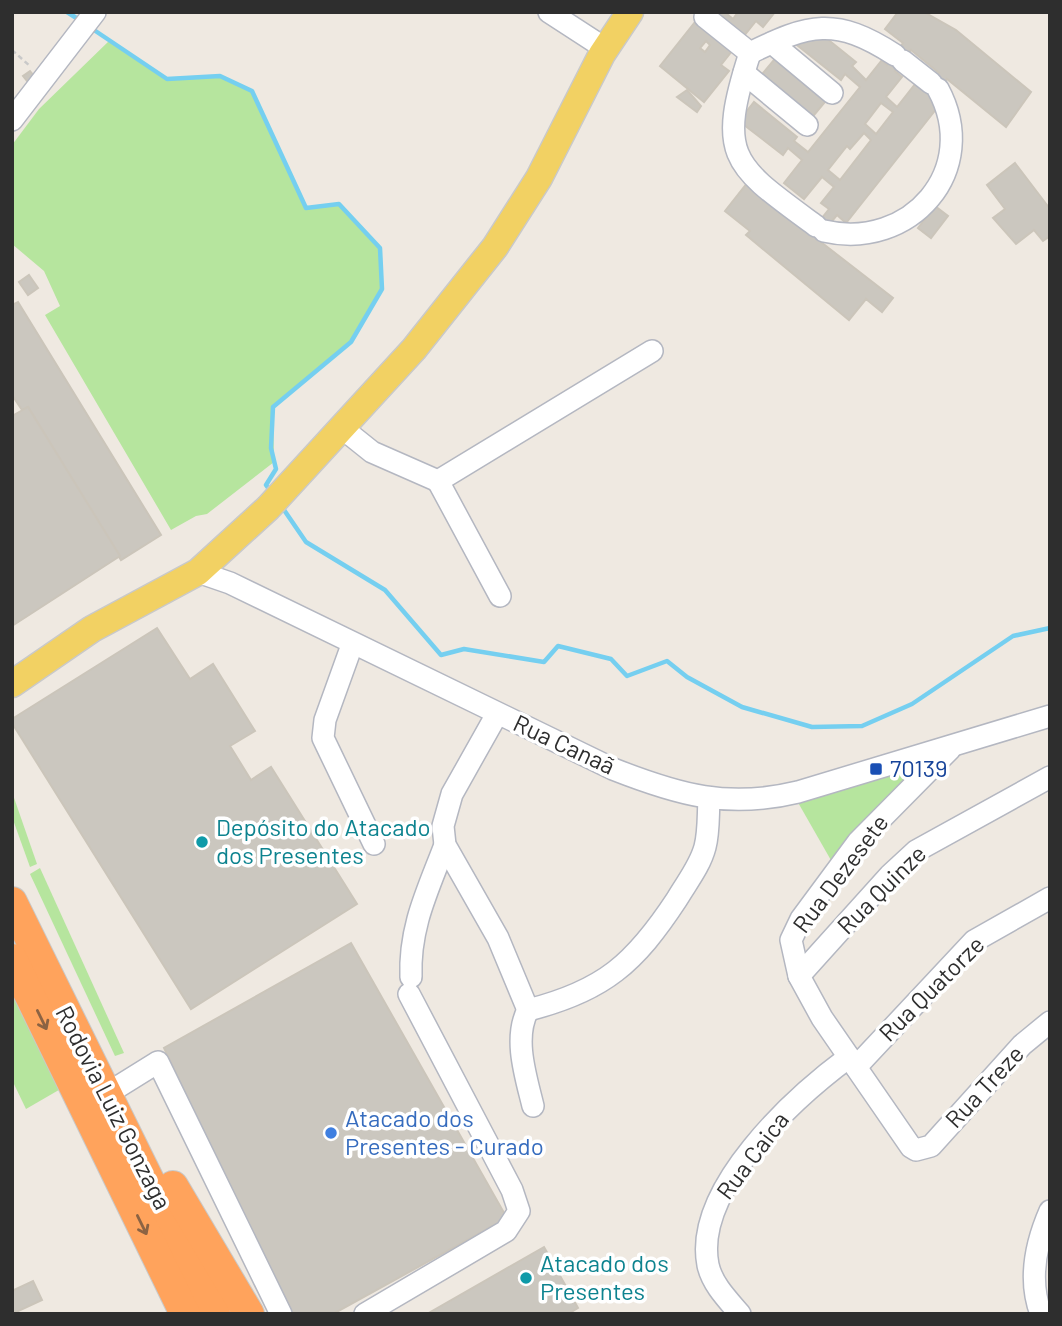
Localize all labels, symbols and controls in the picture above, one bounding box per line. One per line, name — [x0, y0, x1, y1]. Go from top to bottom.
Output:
street label: Rua Canaã — [509, 708, 620, 780]
place label: 70139 — [890, 753, 948, 782]
marker: 70139 — [868, 761, 884, 777]
street label: Rua Dezesete — [786, 808, 894, 938]
place label: Depósito do Atacado dos Presentes — [216, 812, 431, 869]
marker: Depósito do Atacado dos Presentes — [194, 834, 210, 850]
street label: Rua Quinze — [830, 838, 931, 939]
street label: Rua Quatorze — [872, 929, 990, 1047]
street label: Rodovia Luiz Gonzaga — [50, 1001, 178, 1214]
one-way arrow — [36, 1009, 49, 1030]
street label: Rua Treze — [939, 1039, 1029, 1133]
place label: Atacado dos Presentes - Curado — [345, 1103, 544, 1160]
street label: Rua Caica — [709, 1106, 794, 1205]
marker: Atacado dos Presentes - Curado — [323, 1125, 339, 1141]
one-way arrow — [135, 1214, 149, 1235]
place label: Atacado dos Presentes — [540, 1248, 669, 1305]
marker: Atacado dos Presentes — [518, 1270, 534, 1286]

